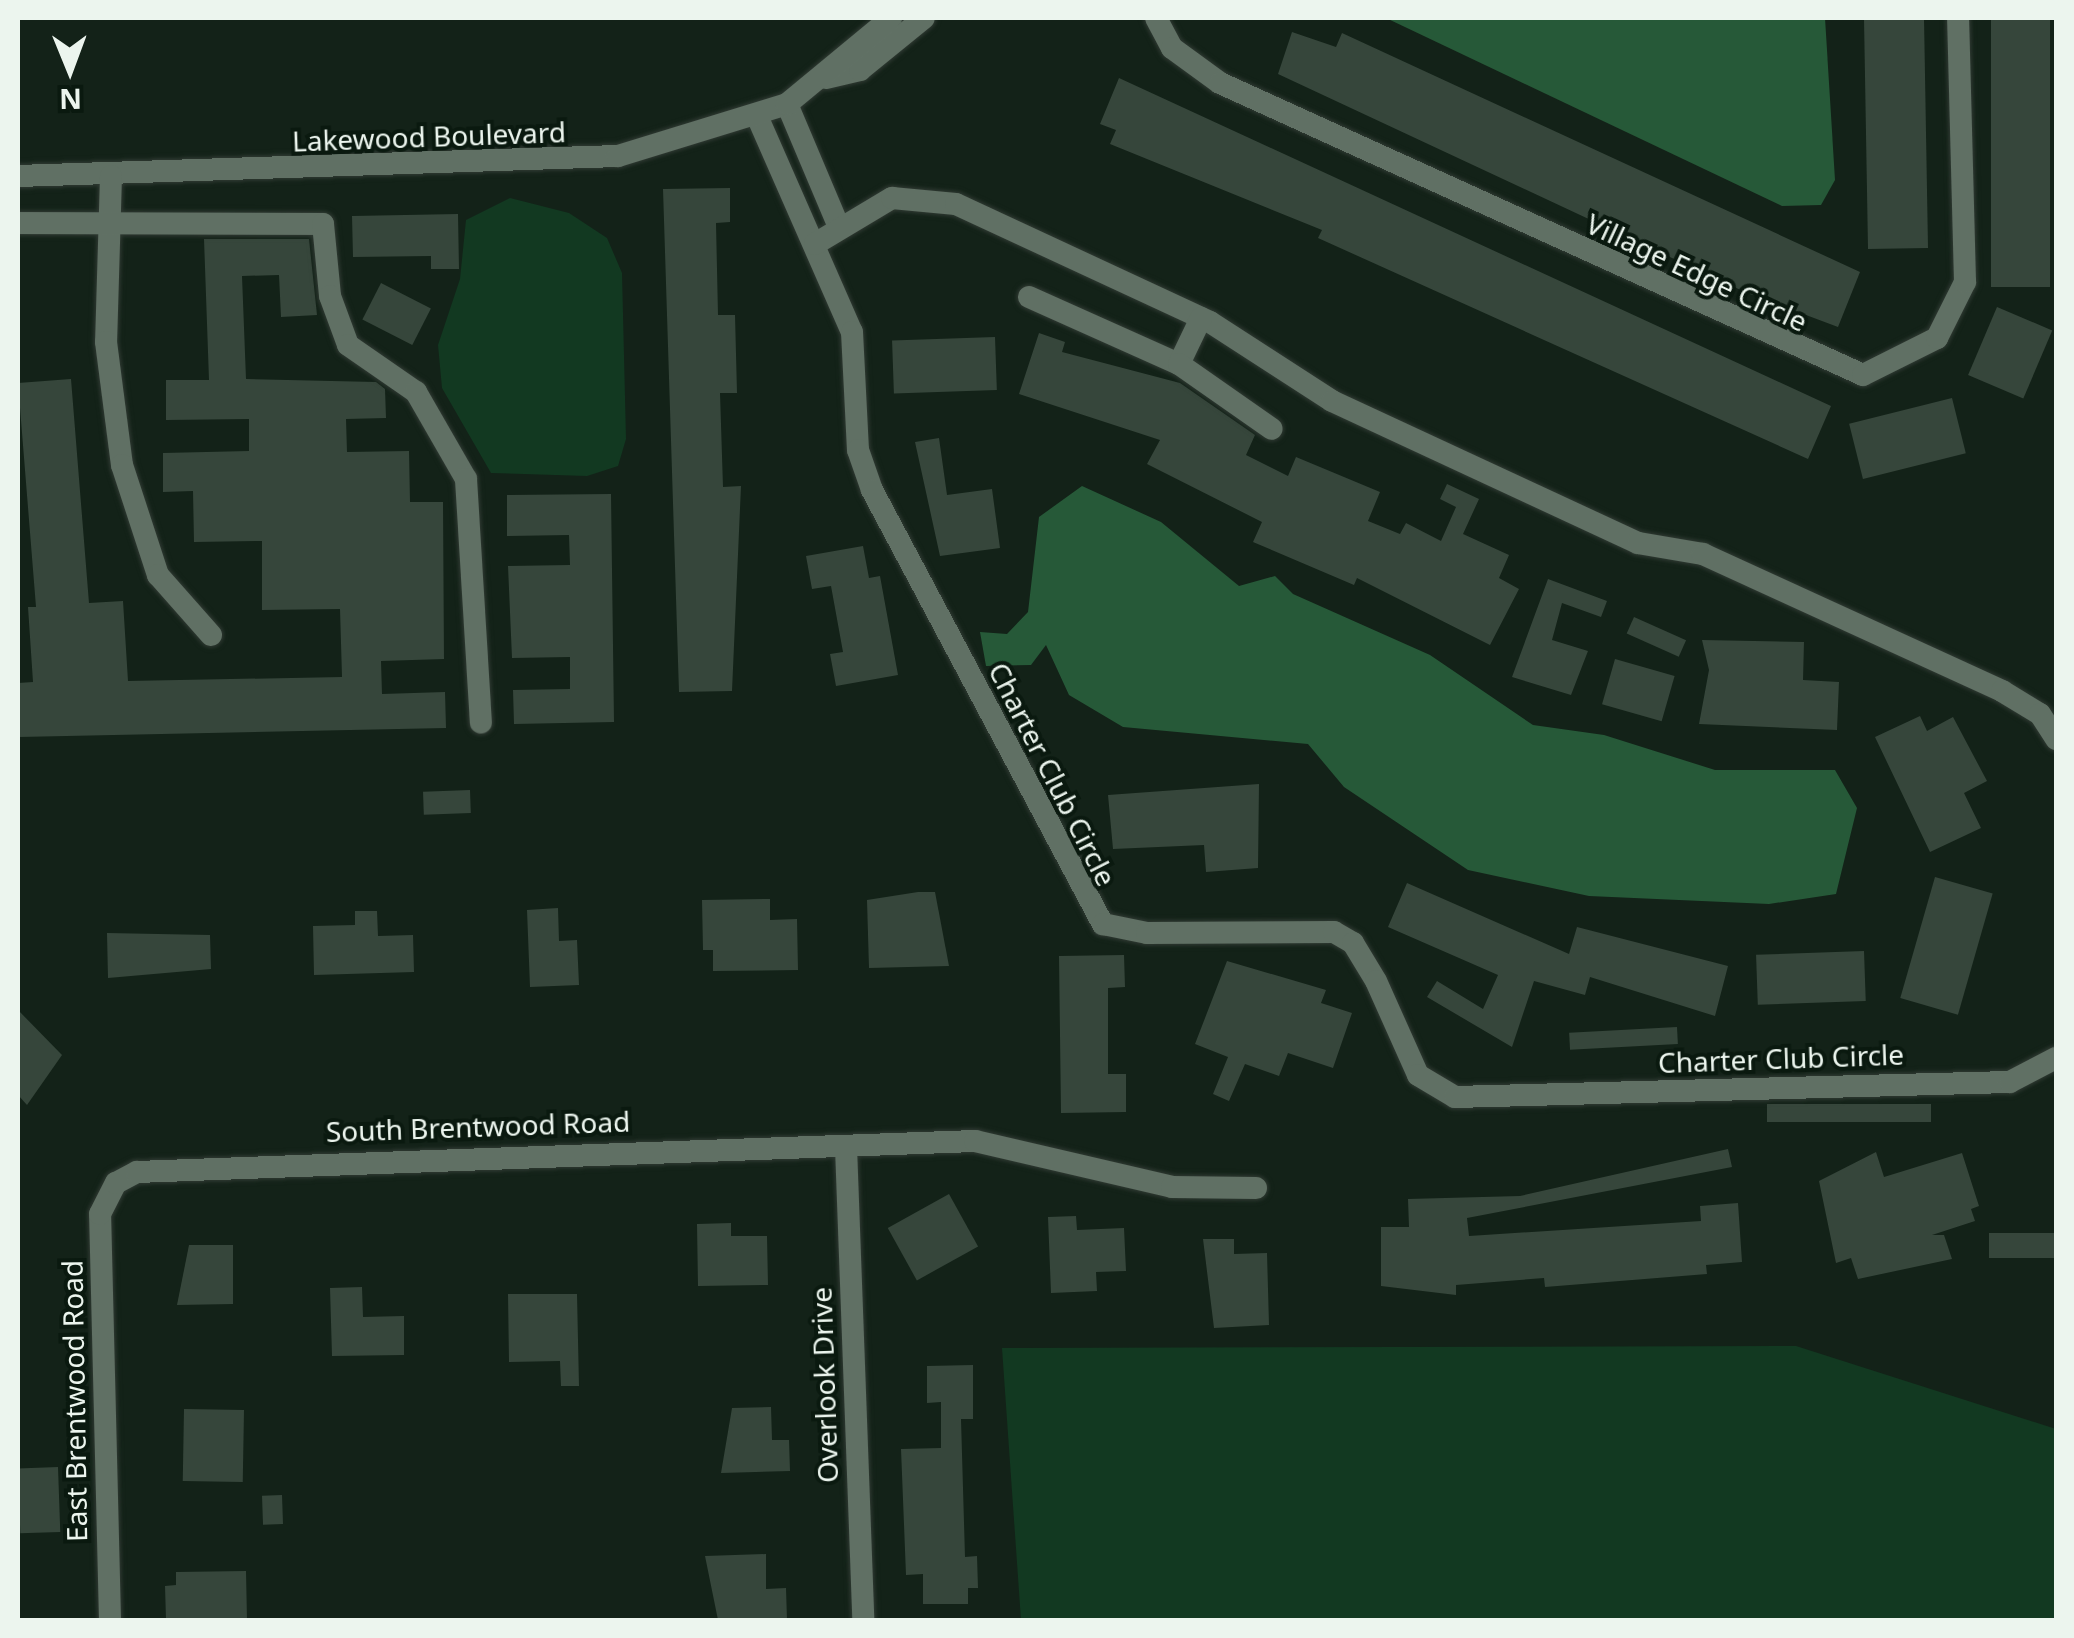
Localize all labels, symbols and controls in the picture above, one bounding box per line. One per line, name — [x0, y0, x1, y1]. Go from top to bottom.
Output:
north arrow — [20, 20, 120, 120]
text: N — [59, 81, 82, 119]
street label: Lakewood Boulevard — [291, 114, 567, 158]
street label: Village Edge Circle — [1581, 206, 1813, 338]
street label: Charter Club Circle — [982, 657, 1124, 891]
street label: Charter Club Circle — [1657, 1037, 1905, 1079]
street label: South Brentwood Road — [325, 1104, 631, 1148]
street label: East Brentwood Road — [55, 1260, 93, 1542]
street label: Overlook Drive — [804, 1286, 844, 1484]

